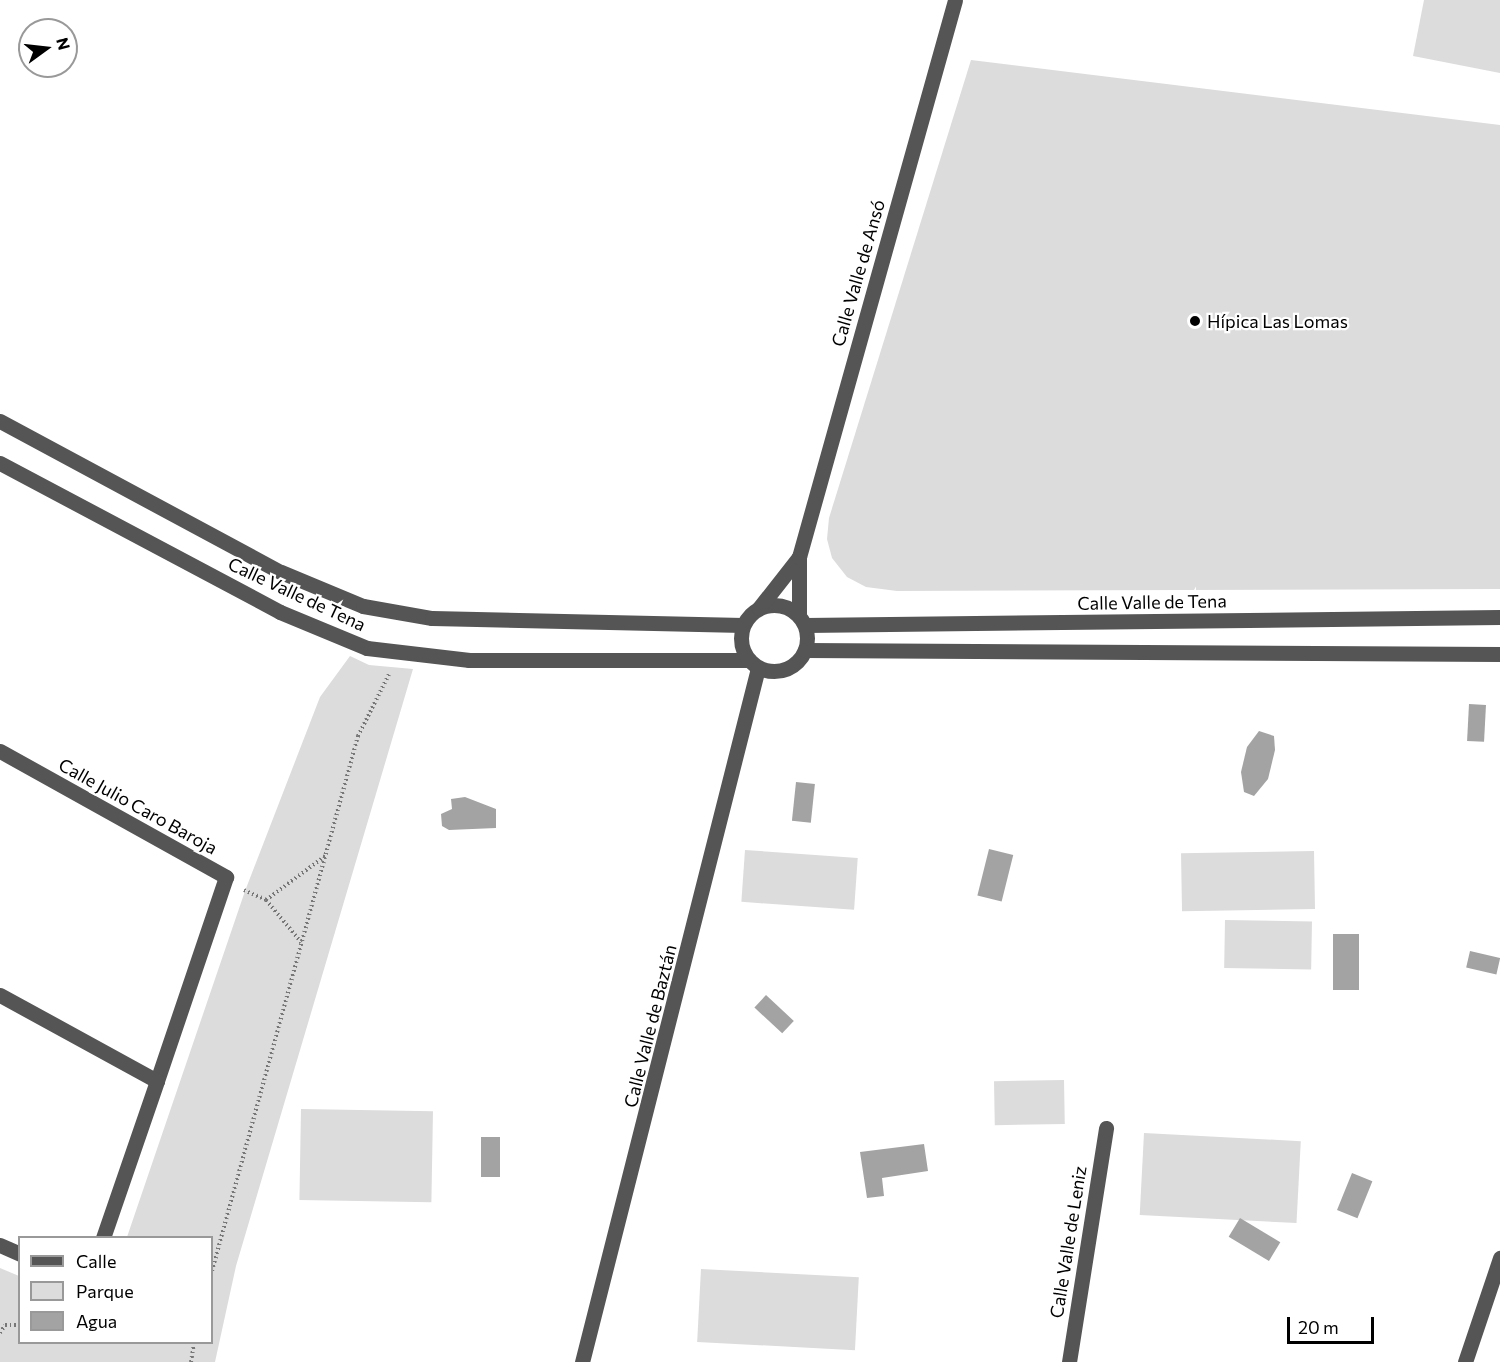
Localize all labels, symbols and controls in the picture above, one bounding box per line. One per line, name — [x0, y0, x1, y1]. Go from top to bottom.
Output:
north arrow — [18, 18, 78, 78]
text: N — [53, 35, 75, 52]
street label: Calle Valle de Ansó — [827, 197, 889, 349]
place label: Hípica Las Lomas — [1207, 310, 1348, 332]
marker: Hípica Las Lomas — [1188, 314, 1202, 328]
street label: Calle Valle de Tena — [225, 553, 369, 635]
street label: Calle Valle de Tena — [1077, 590, 1227, 614]
street label: Calle Julio Caro Baroja — [55, 753, 221, 859]
street label: Calle Valle de Baztán — [619, 942, 681, 1110]
street label: Calle Valle de Leniz — [1045, 1164, 1091, 1320]
legend — [18, 1236, 213, 1344]
text: Calle — [76, 1250, 116, 1272]
text: Parque — [76, 1280, 134, 1302]
scale bar — [1290, 1305, 1377, 1343]
text: Agua — [76, 1310, 117, 1332]
text: 20 m — [1298, 1316, 1339, 1338]

